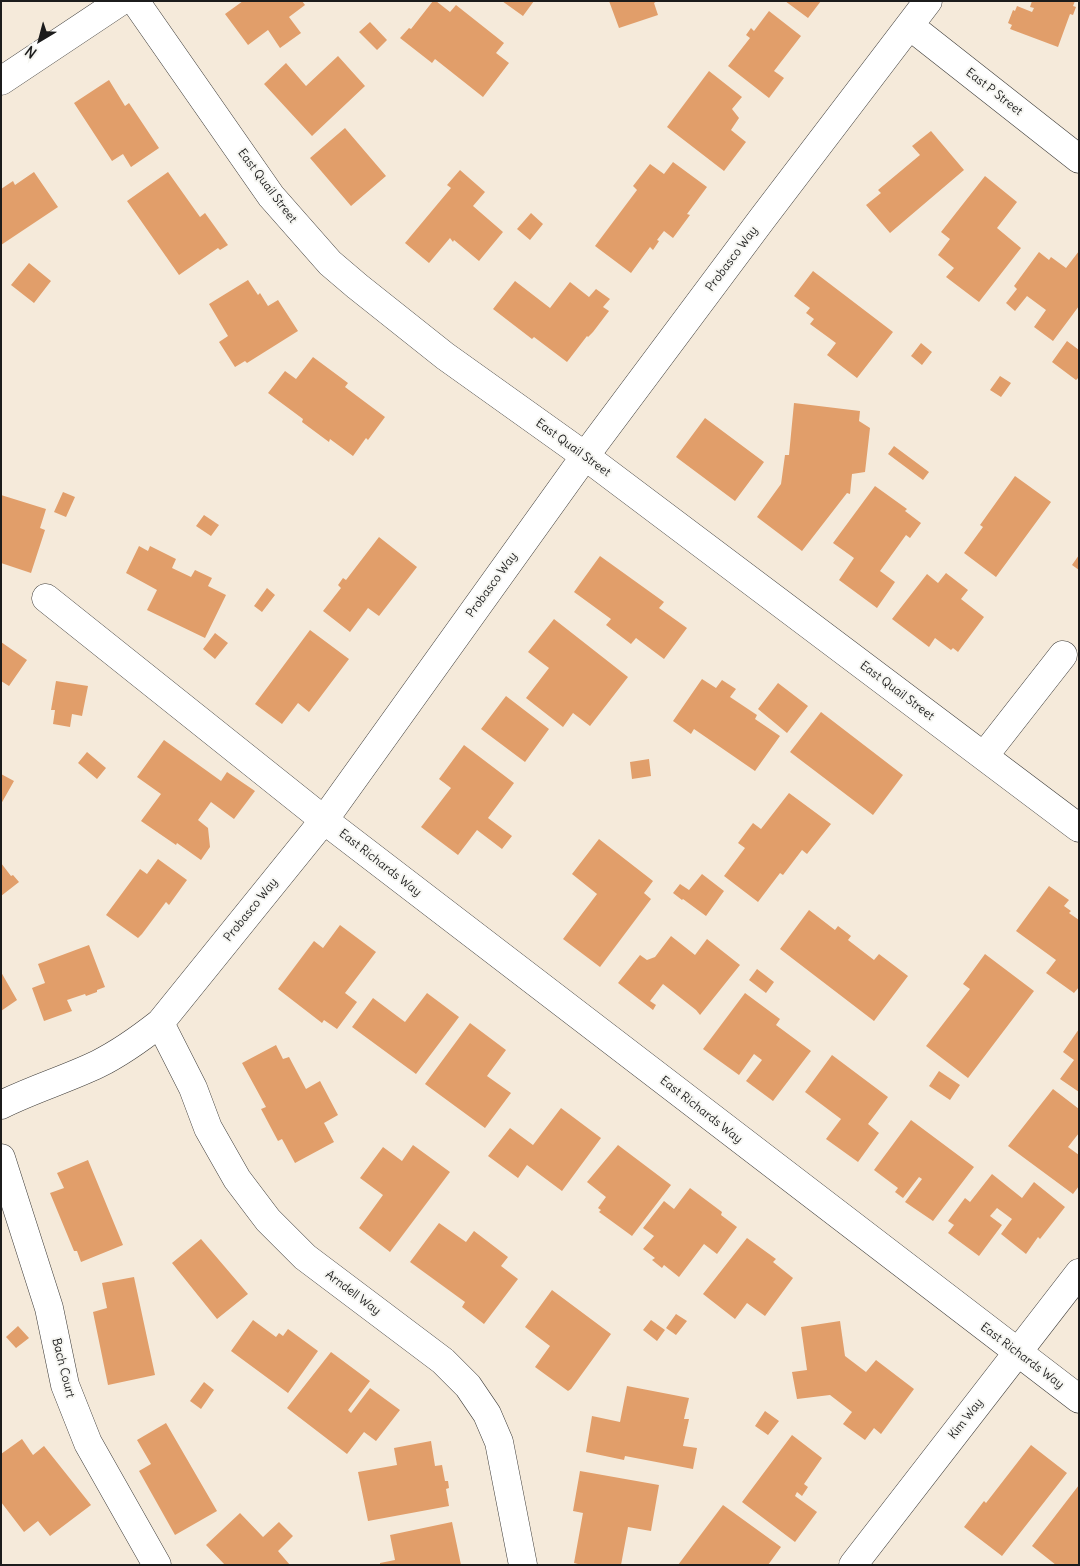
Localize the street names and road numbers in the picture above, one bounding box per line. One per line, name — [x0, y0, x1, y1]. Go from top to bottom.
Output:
street label: East P Street — [963, 65, 1025, 119]
street label: East Quail Street — [234, 146, 300, 226]
street label: Probasco Way — [703, 224, 761, 294]
street label: East Quail Street — [533, 416, 613, 480]
street label: Probasco Way — [463, 549, 521, 621]
street label: East Quail Street — [857, 658, 937, 724]
street label: East Richards Way — [336, 826, 424, 900]
street label: Probasco Way — [221, 875, 281, 945]
street label: East Richards Way — [657, 1073, 745, 1147]
street label: Arndell Way — [323, 1268, 383, 1318]
street label: East Richards Way — [978, 1320, 1066, 1392]
street label: Bach Court — [49, 1337, 77, 1399]
street label: Kim Way — [946, 1396, 986, 1442]

